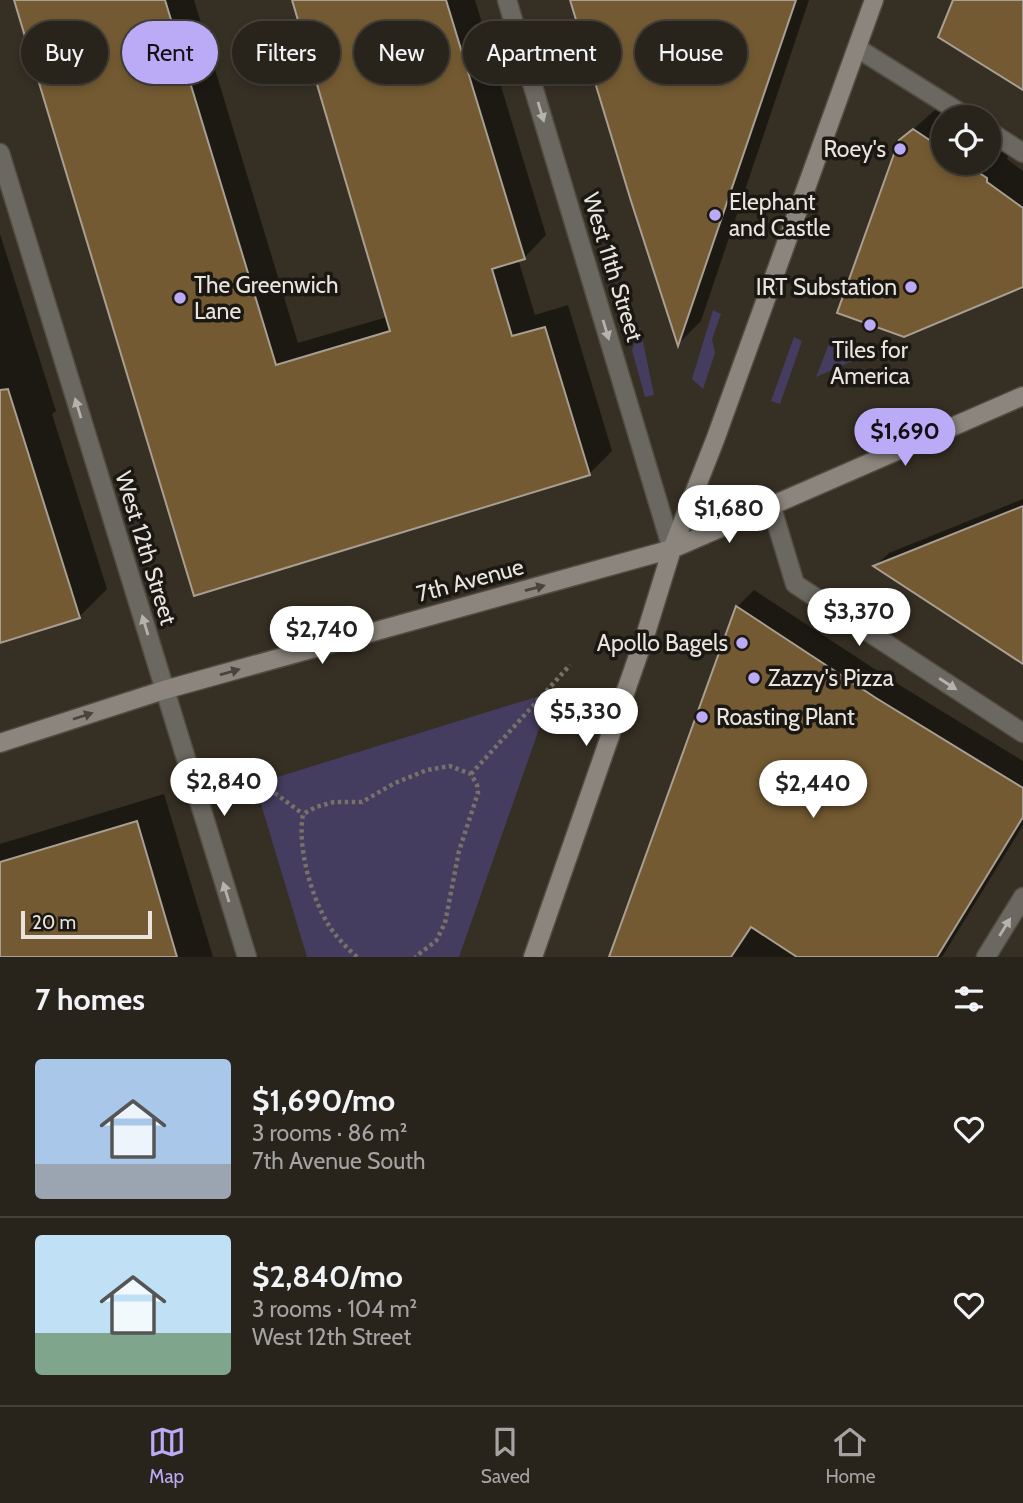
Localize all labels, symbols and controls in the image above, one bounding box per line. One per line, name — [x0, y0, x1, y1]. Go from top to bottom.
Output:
chip: Buy — [21, 21, 108, 84]
chip: Rent — [122, 21, 218, 84]
chip: Filters — [232, 21, 340, 84]
chip: New — [354, 21, 449, 84]
chip: Apartment — [463, 21, 621, 84]
chip: House — [635, 21, 747, 84]
one-way arrow — [536, 102, 546, 123]
map controls — [931, 105, 1001, 175]
button: locate — [931, 105, 1001, 175]
place label: Roey's — [823, 135, 886, 163]
marker: Roey's — [892, 141, 908, 157]
place label: Elephant and Castle — [729, 188, 831, 242]
street label: West 11th Street — [577, 189, 649, 345]
marker: Elephant and Castle — [707, 207, 723, 223]
place label: The Greenwich Lane — [194, 271, 339, 325]
place label: IRT Substation — [756, 273, 897, 301]
marker: IRT Substation — [903, 279, 919, 295]
marker: The Greenwich Lane — [172, 290, 188, 306]
marker: Tiles for America — [862, 317, 878, 333]
one-way arrow — [602, 320, 612, 341]
place label: Tiles for America — [830, 336, 910, 390]
one-way arrow — [72, 397, 83, 418]
pin: $1,690 — [848, 408, 962, 468]
text: $1,690 — [870, 417, 940, 445]
street label: West 12th Street — [109, 468, 183, 628]
pin: $1,680 — [672, 486, 786, 545]
text: $1,680 — [694, 494, 764, 522]
street label: 7th Avenue — [413, 552, 527, 608]
one-way arrow — [524, 582, 546, 593]
pin: $3,370 — [802, 588, 916, 648]
text: $3,370 — [823, 597, 895, 625]
pin: $2,740 — [265, 606, 379, 666]
one-way arrow — [139, 614, 149, 635]
text: $2,740 — [286, 615, 358, 643]
place label: Apollo Bagels — [597, 629, 728, 657]
marker: Apollo Bagels — [734, 635, 750, 651]
place label: Zazzy's Pizza — [768, 664, 894, 692]
one-way arrow — [219, 666, 241, 677]
marker: Zazzy's Pizza — [746, 670, 762, 686]
one-way arrow — [938, 677, 957, 690]
pin: $5,330 — [529, 688, 643, 748]
text: $5,330 — [550, 697, 622, 725]
place label: Roasting Plant — [716, 703, 855, 731]
marker: Roasting Plant — [694, 709, 710, 725]
one-way arrow — [73, 710, 94, 721]
pin: $2,840 — [167, 758, 281, 818]
pin: $2,440 — [756, 760, 870, 820]
text: $2,840 — [186, 767, 262, 795]
text: $2,440 — [775, 769, 851, 797]
one-way arrow — [221, 881, 231, 902]
scale bar — [21, 908, 152, 940]
text: 20 m — [32, 911, 76, 934]
one-way arrow — [998, 917, 1011, 937]
icon: filters — [950, 980, 988, 1018]
text: 7 homes — [35, 981, 145, 1018]
text: $1,690/mo — [252, 1082, 395, 1119]
icon: home — [91, 1087, 175, 1171]
icon: heart — [950, 1110, 988, 1148]
text: 3 rooms · 86 m² — [252, 1119, 407, 1147]
text: 7th Avenue South — [252, 1147, 425, 1175]
text: $2,840/mo — [252, 1258, 403, 1295]
icon: home — [91, 1263, 175, 1347]
icon: heart — [950, 1286, 988, 1324]
text: 3 rooms · 104 m² — [252, 1295, 417, 1323]
text: West 12th Street — [252, 1323, 411, 1351]
tab: Map — [148, 1423, 186, 1488]
tab: Saved — [481, 1423, 530, 1488]
tab: Home — [825, 1423, 875, 1488]

